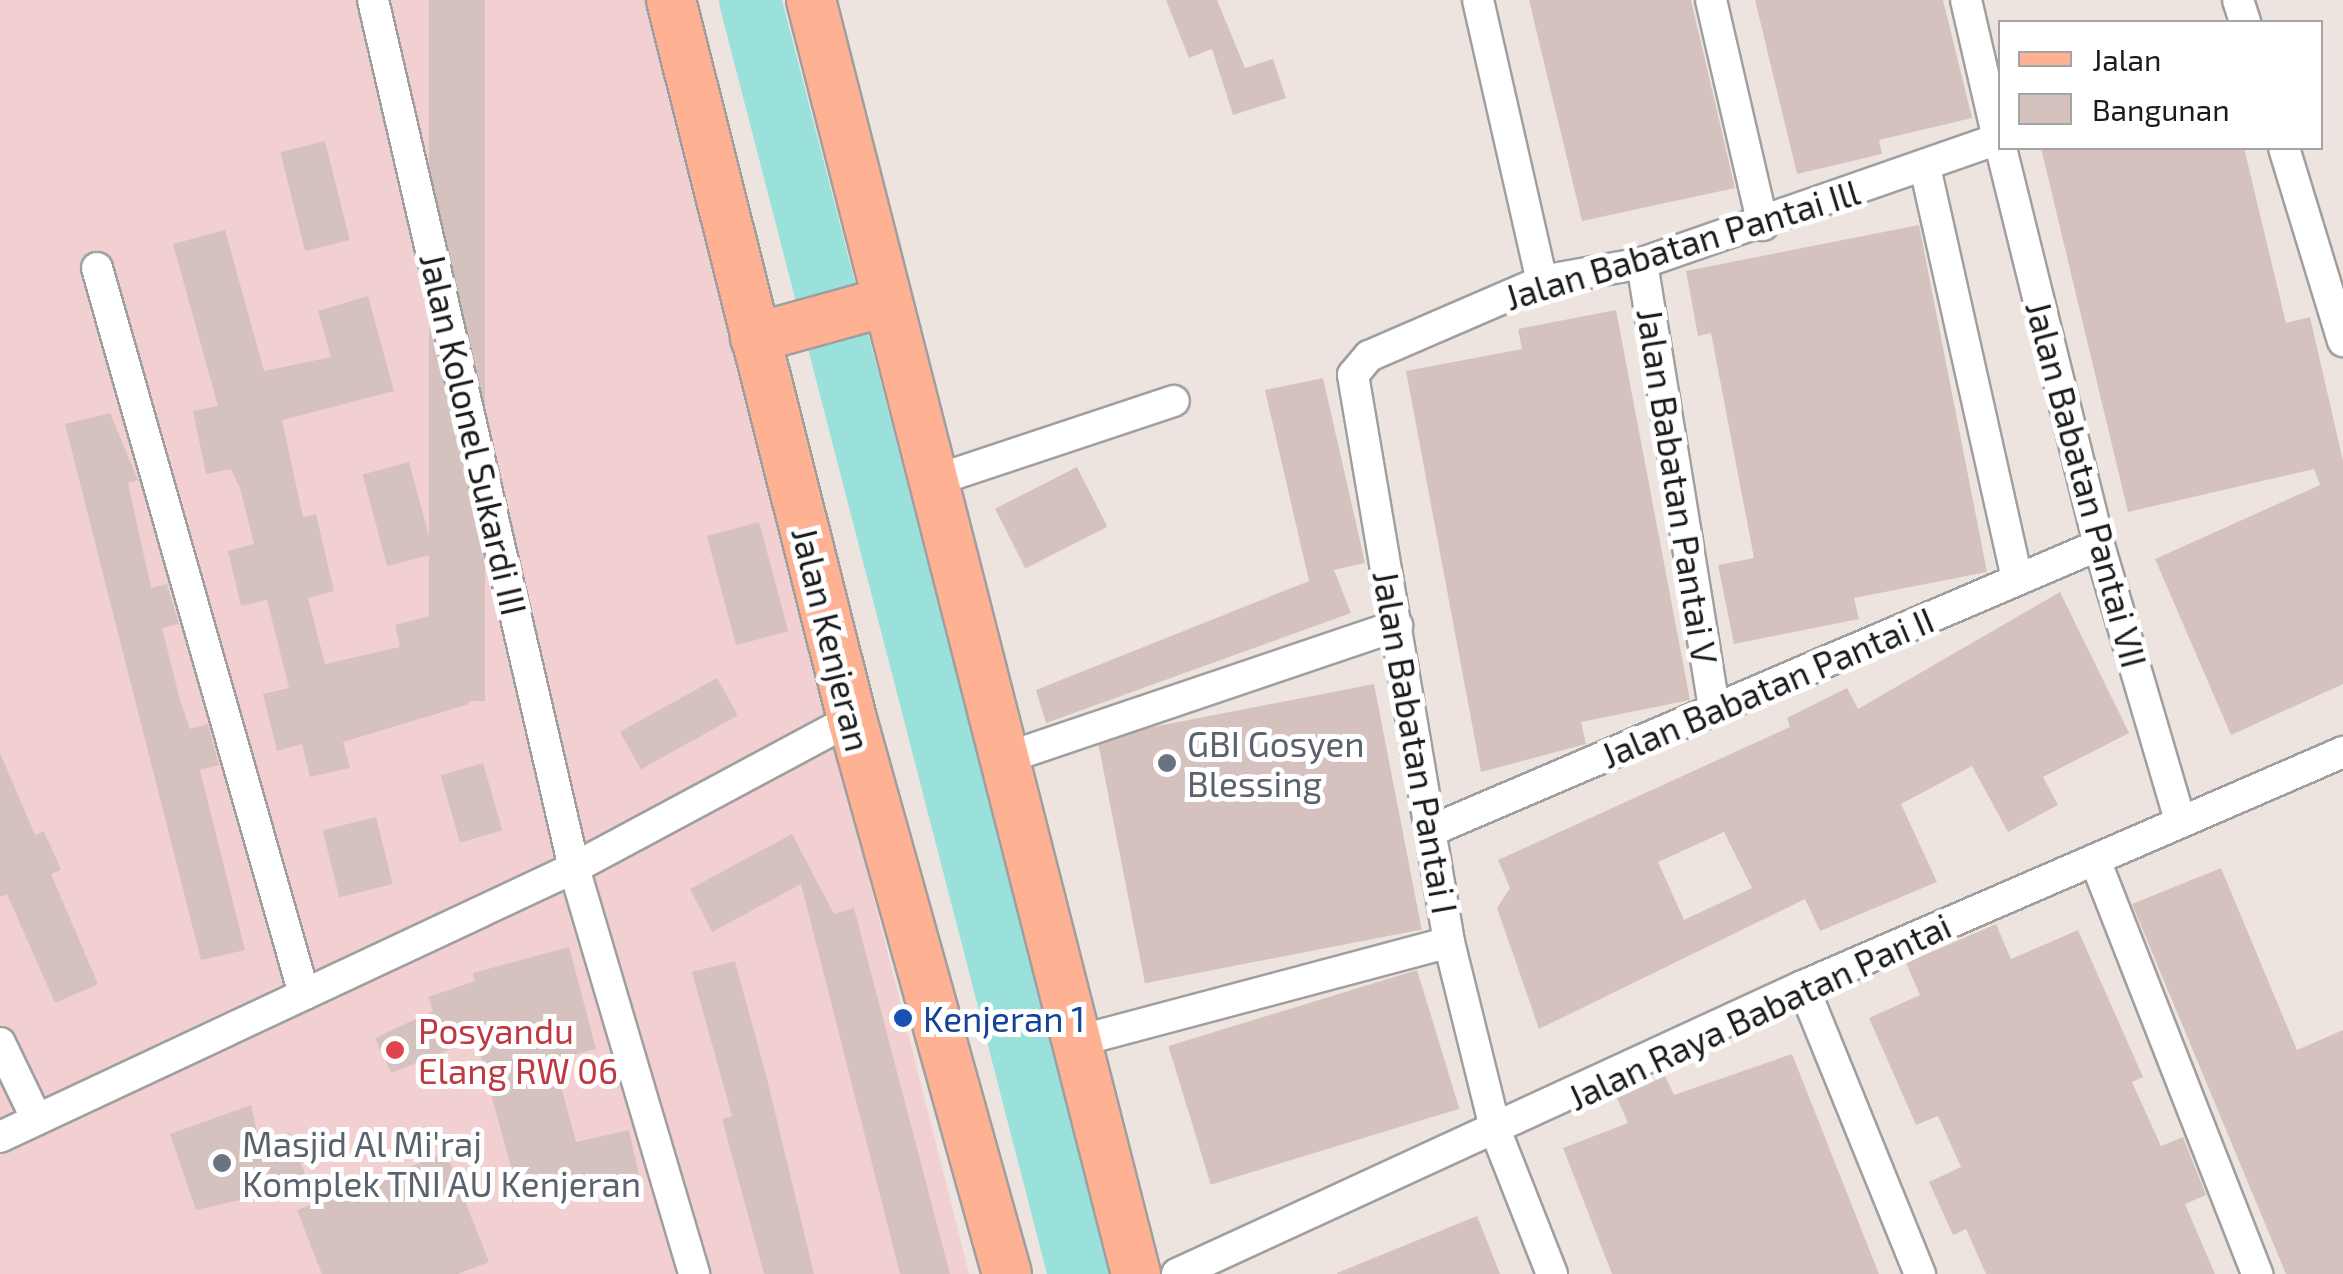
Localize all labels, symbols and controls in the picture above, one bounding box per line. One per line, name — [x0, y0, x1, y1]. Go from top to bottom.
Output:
legend — [1998, 20, 2323, 150]
text: Jalan — [2092, 41, 2161, 77]
text: Bangunan — [2092, 91, 2230, 127]
street label: Jalan Babatan Pantai Ill — [1500, 170, 1864, 318]
street label: Jalan Kolonel Sukardi III — [412, 249, 536, 619]
street label: Jalan Babatan Pantai VII — [2018, 296, 2156, 672]
street label: Jalan Babatan Pantai V — [1629, 305, 1727, 667]
street label: Jalan Kenjeran — [784, 523, 880, 755]
street label: Jalan Babatan Pantai I — [1365, 567, 1467, 917]
street label: Jalan Babatan Pantai II — [1594, 598, 1940, 776]
place label: GBI Gosyen Blessing — [1187, 722, 1365, 804]
marker: GBI Gosyen Blessing — [1156, 752, 1178, 774]
street label: Jalan Raya Babatan Pantai — [1561, 904, 1957, 1118]
place label: Kenjeran 1 — [923, 997, 1085, 1039]
marker: Kenjeran 1 — [892, 1007, 914, 1029]
place label: Posyandu Elang RW 06 — [418, 1009, 619, 1091]
marker: Posyandu Elang RW 06 — [382, 1037, 408, 1063]
place label: Masjid Al Mi'raj Komplek TNI AU Kenjeran — [242, 1122, 643, 1204]
marker: Masjid Al Mi'raj Komplek TNI AU Kenjeran — [211, 1152, 233, 1174]

